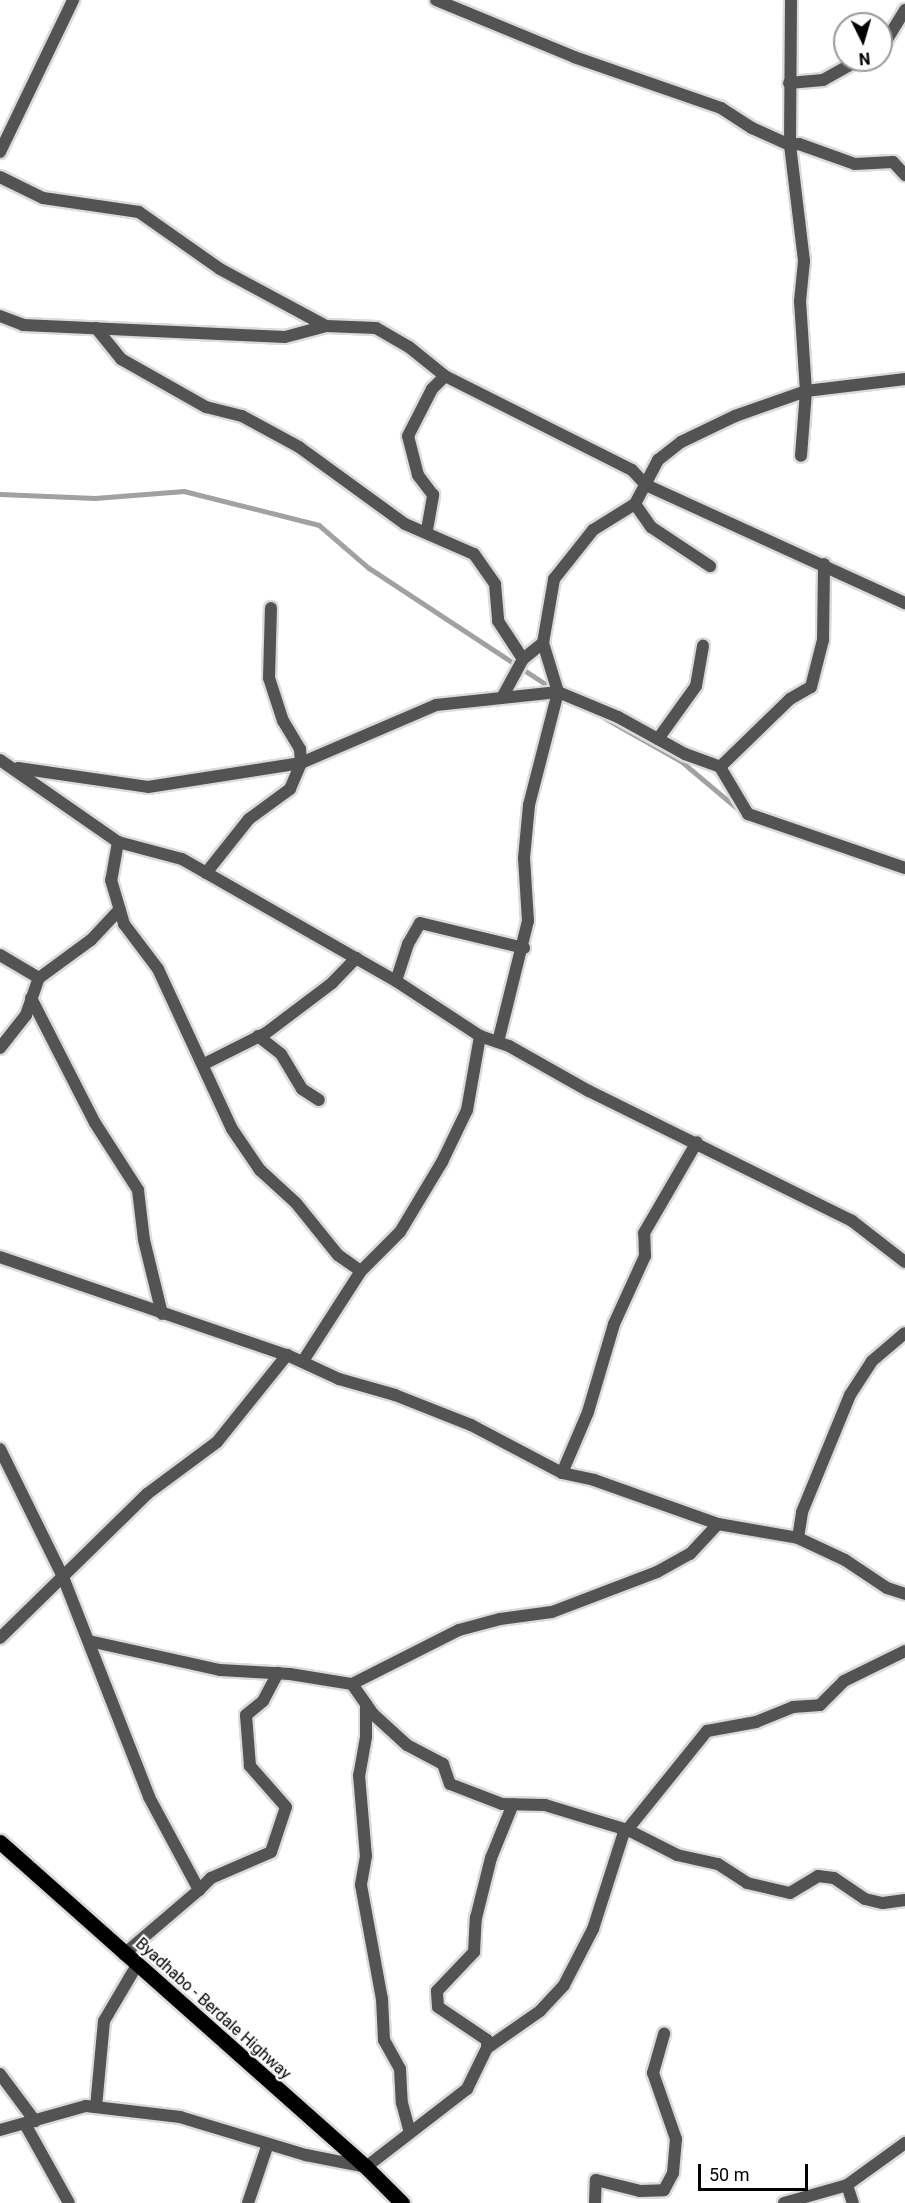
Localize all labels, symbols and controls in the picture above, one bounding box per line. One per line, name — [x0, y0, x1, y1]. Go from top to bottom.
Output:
north arrow — [833, 12, 893, 72]
text: N — [858, 48, 871, 68]
street label: Byadhabo - Berdale Highway — [131, 1934, 295, 2084]
scale bar — [701, 2152, 810, 2190]
text: 50 m — [709, 2164, 749, 2185]

